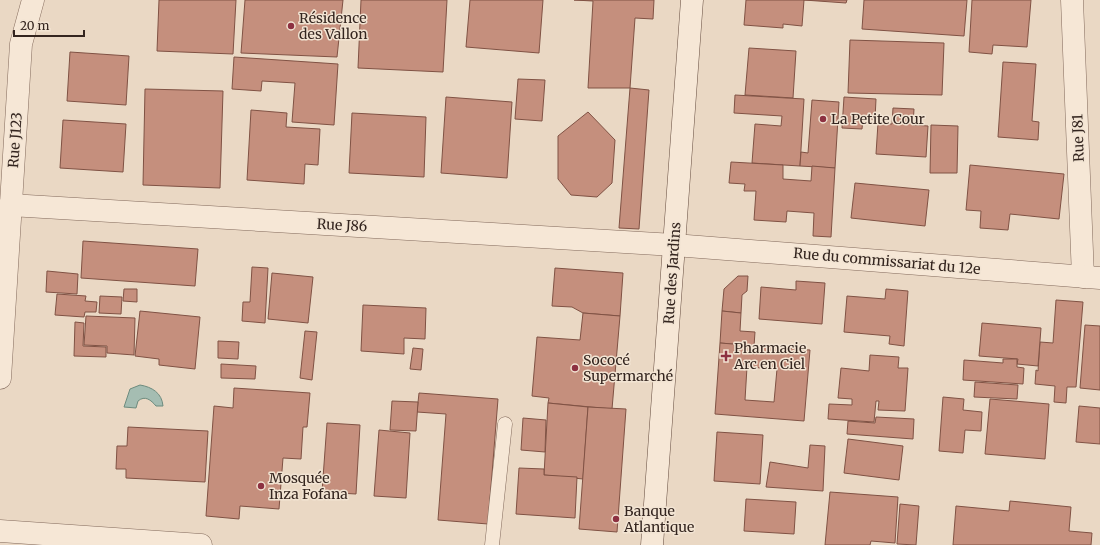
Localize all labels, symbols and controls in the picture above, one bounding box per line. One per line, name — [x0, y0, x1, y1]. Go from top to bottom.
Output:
place label: Résidence des Vallon — [299, 9, 367, 43]
scale bar — [14, 12, 84, 38]
text: 20 m — [20, 18, 49, 33]
marker: Résidence des Vallon — [286, 21, 296, 31]
place label: La Petite Cour — [831, 110, 925, 128]
street label: Rue J123 — [4, 112, 26, 168]
marker: La Petite Cour — [818, 114, 828, 124]
street label: Rue J81 — [1068, 114, 1088, 162]
street label: Rue J86 — [316, 215, 368, 235]
street label: Rue des Jardins — [659, 221, 685, 325]
street label: Rue du commissariat du 12e — [793, 244, 981, 278]
place label: Pharmacie Arc en Ciel — [733, 339, 806, 373]
place label: Sococé Supermarché — [583, 351, 673, 385]
marker: Pharmacie Arc en Ciel — [721, 351, 731, 361]
marker: Sococé Supermarché — [570, 363, 580, 373]
place label: Mosquée Inza Fofana — [269, 469, 348, 503]
marker: Mosquée Inza Fofana — [256, 481, 266, 491]
place label: Banque Atlantique — [623, 502, 694, 536]
marker: Banque Atlantique — [611, 514, 621, 524]

